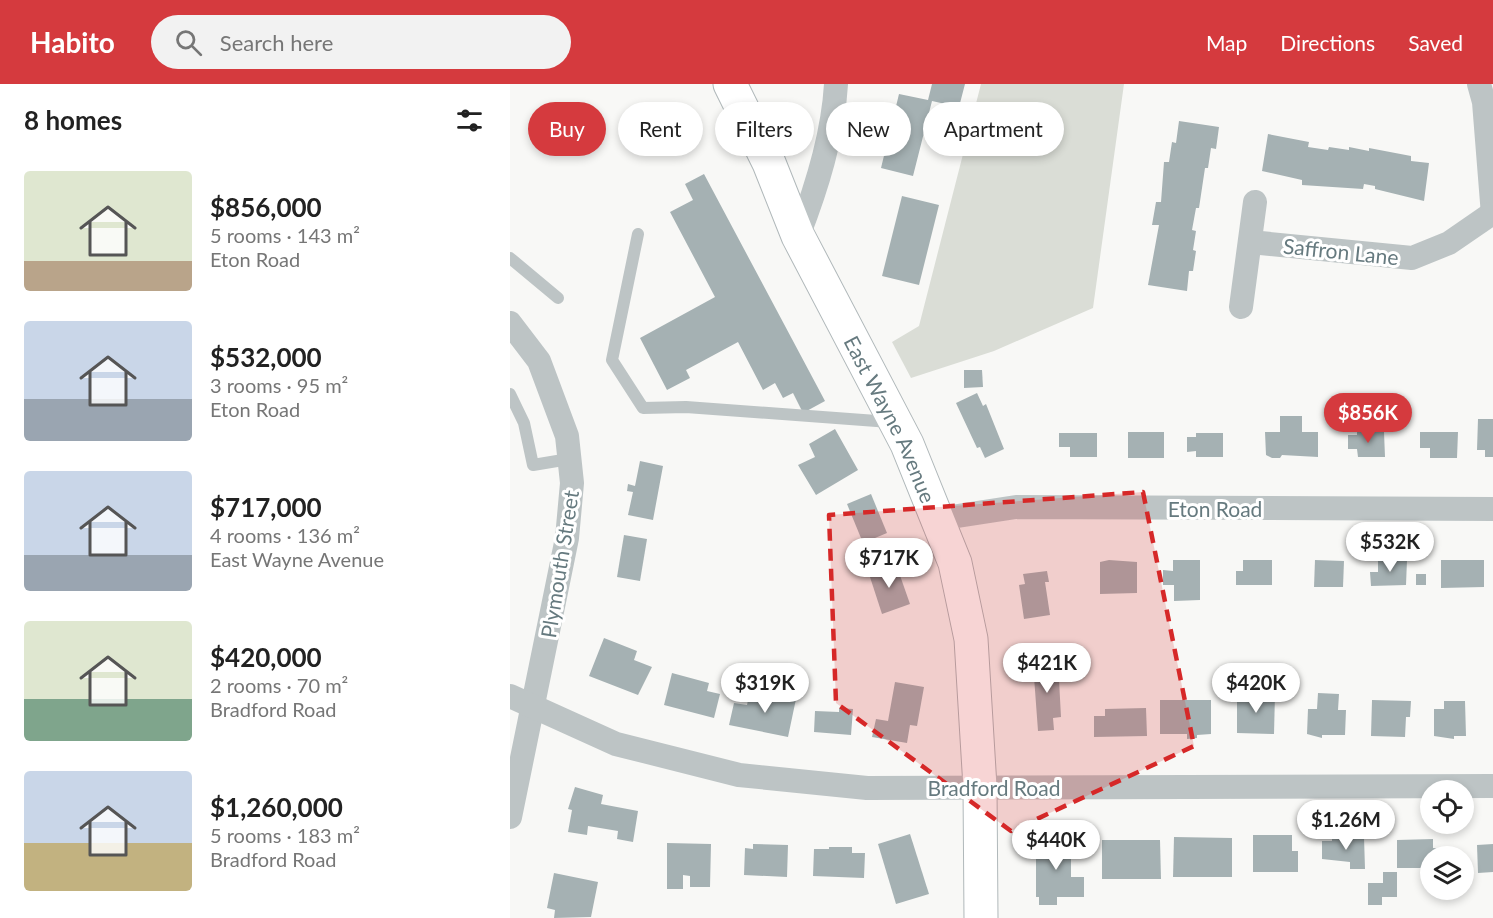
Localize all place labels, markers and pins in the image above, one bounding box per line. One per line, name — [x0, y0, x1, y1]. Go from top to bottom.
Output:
pin: $856K — [1326, 393, 1410, 444]
pin: $532K — [1348, 522, 1432, 573]
pin: $717K — [847, 538, 931, 589]
pin: $421K — [1005, 643, 1089, 694]
pin: $319K — [723, 663, 807, 714]
pin: $420K — [1214, 663, 1298, 714]
pin: $1.26M — [1297, 800, 1395, 851]
pin: $440K — [1014, 820, 1098, 871]

